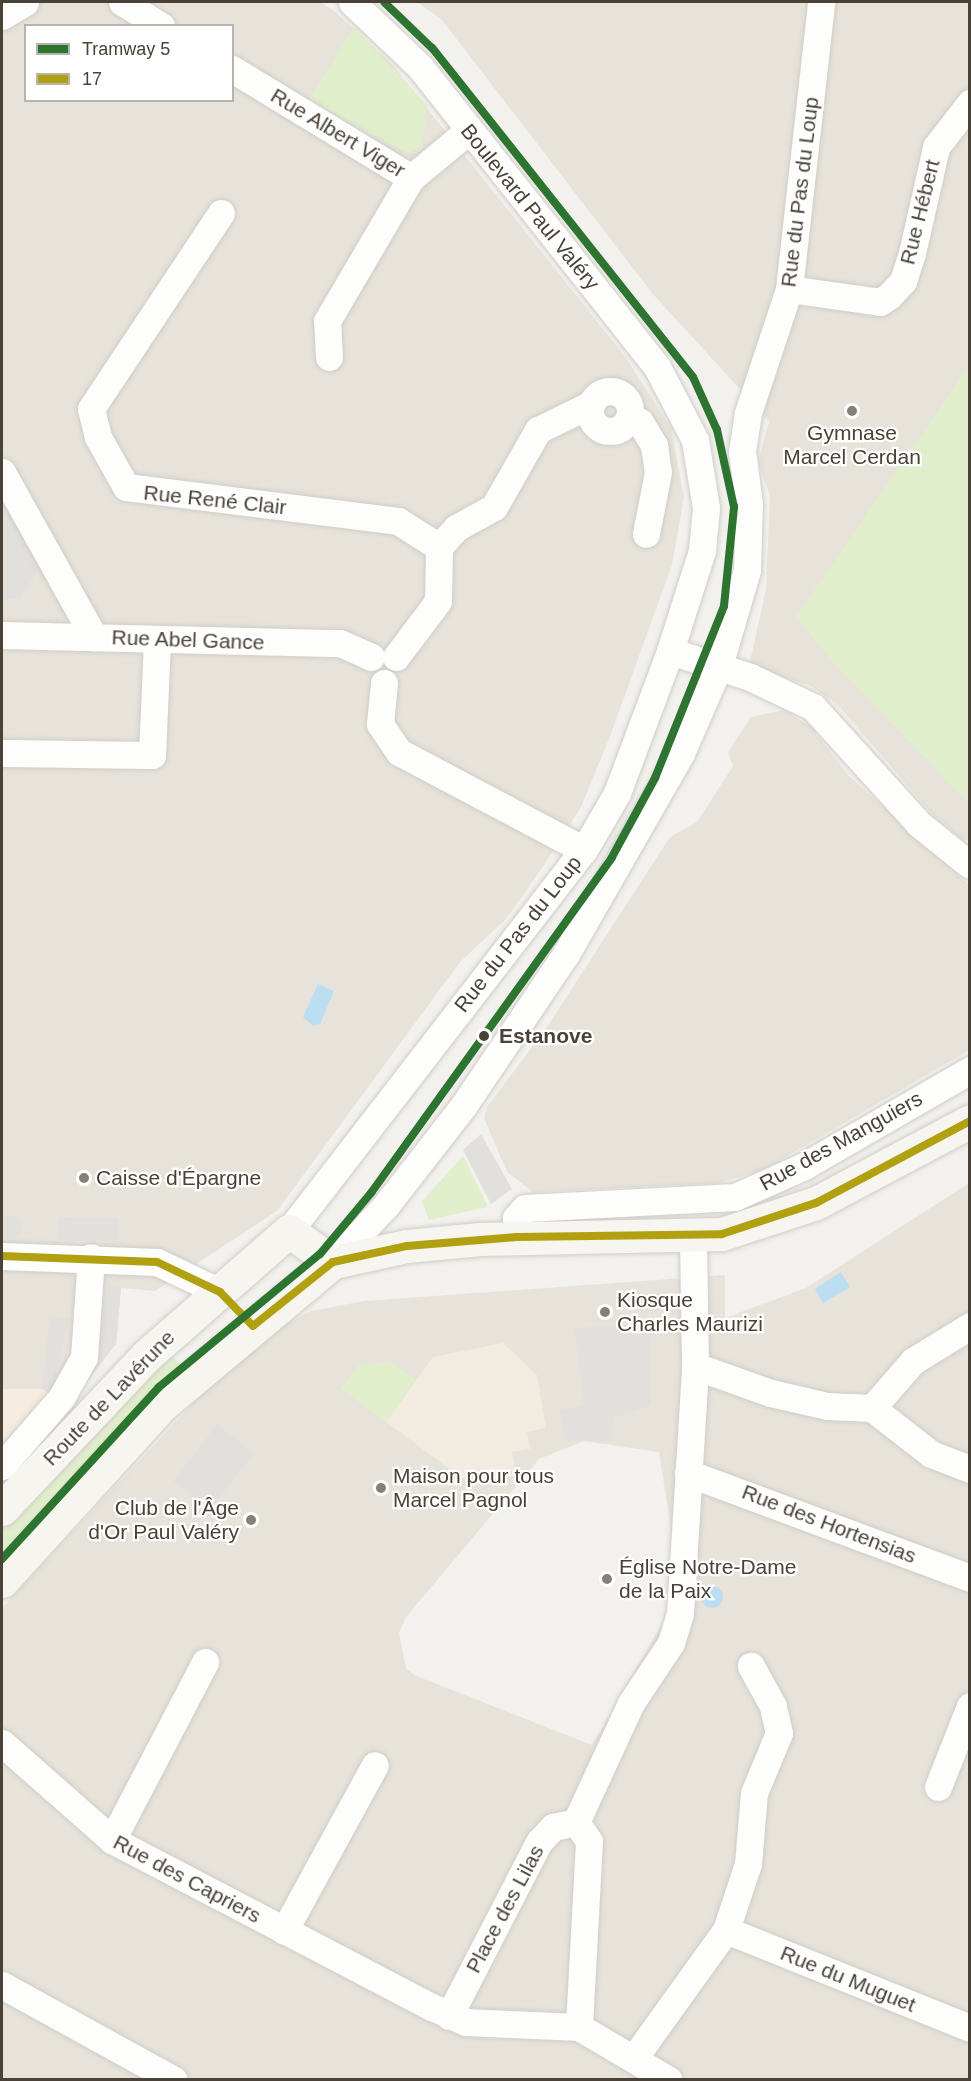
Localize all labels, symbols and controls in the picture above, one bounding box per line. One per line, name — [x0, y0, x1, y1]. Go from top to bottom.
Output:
legend — [24, 24, 234, 102]
text: Tramway 5 — [82, 39, 170, 59]
text: 17 — [82, 69, 102, 89]
street label: Rue Albert Viger — [266, 83, 410, 183]
street label: Rue du Pas du Loup — [776, 95, 824, 289]
street label: Boulevard Paul Valéry — [455, 119, 605, 295]
street label: Rue Hébert — [895, 157, 945, 267]
marker: Gymnase Marcel Cerdan — [845, 404, 859, 418]
place label: Gymnase Marcel Cerdan — [783, 420, 921, 470]
street label: Rue René Clair — [142, 480, 288, 520]
street label: Rue Abel Gance — [111, 625, 265, 655]
street label: Rue du Pas du Loup — [449, 851, 587, 1017]
place label: Estanove — [499, 1023, 592, 1049]
marker: Estanove — [474, 1026, 494, 1046]
street label: Rue des Manguiers — [755, 1086, 927, 1196]
place label: Caisse d'Épargne — [96, 1165, 261, 1191]
marker: Caisse d'Épargne — [77, 1171, 91, 1185]
place label: Kiosque Charles Maurizi — [617, 1287, 763, 1337]
marker: Kiosque Charles Maurizi — [598, 1305, 612, 1319]
street label: Route de Lavérune — [38, 1325, 180, 1471]
place label: Maison pour tous Marcel Pagnol — [393, 1463, 554, 1513]
street label: Rue des Hortensias — [738, 1479, 920, 1569]
marker: Maison pour tous Marcel Pagnol — [374, 1481, 388, 1495]
place label: Club de l'Âge d'Or Paul Valéry — [88, 1495, 239, 1545]
marker: Club de l'Âge d'Or Paul Valéry — [244, 1513, 258, 1527]
place label: Église Notre-Dame de la Paix — [619, 1554, 796, 1604]
marker: Église Notre-Dame de la Paix — [600, 1572, 614, 1586]
street label: Rue des Capriers — [109, 1830, 265, 1928]
street label: Place des Lilas — [461, 1841, 549, 1977]
street label: Rue du Muguet — [777, 1940, 919, 2018]

